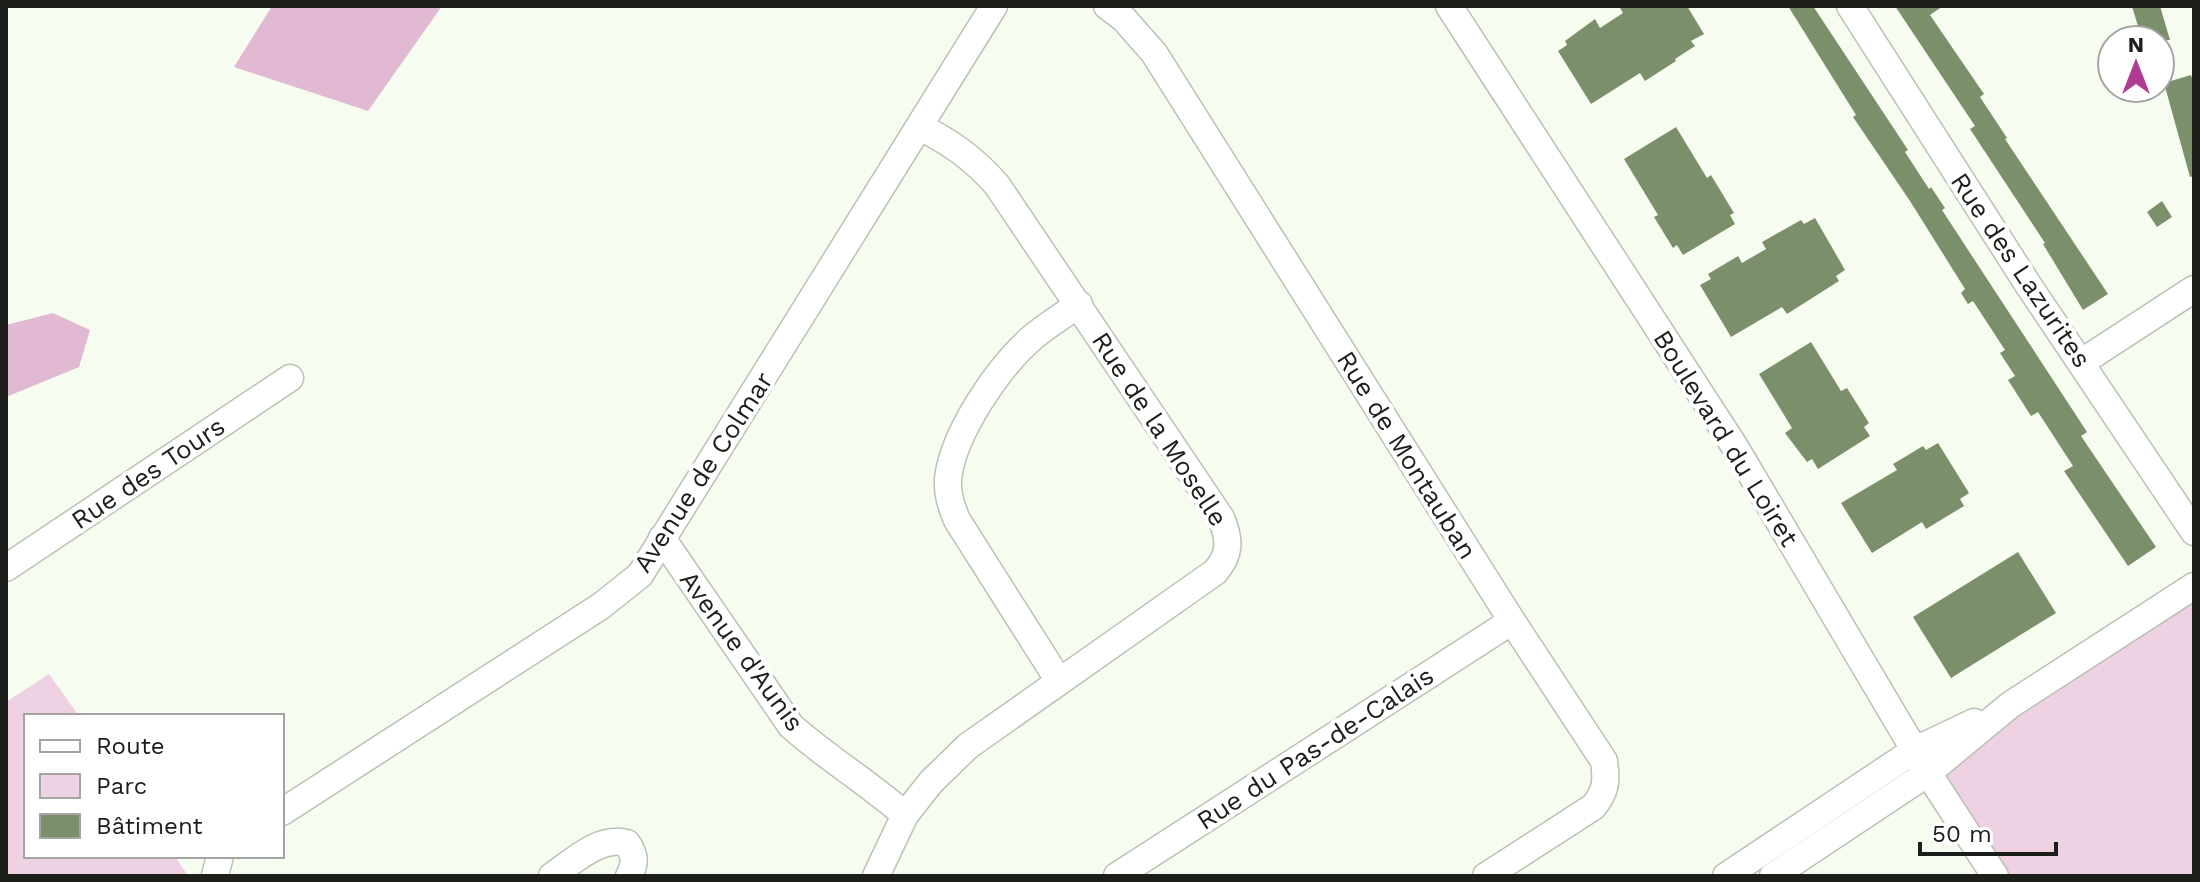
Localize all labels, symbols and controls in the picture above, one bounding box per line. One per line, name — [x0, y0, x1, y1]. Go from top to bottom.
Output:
north arrow — [2096, 24, 2176, 104]
text: N — [2128, 32, 2144, 57]
street label: Rue des Lazurites — [1945, 167, 2097, 373]
street label: Boulevard du Loiret — [1647, 324, 1805, 552]
street label: Rue de la Moselle — [1086, 326, 1234, 532]
street label: Rue de Montauban — [1331, 346, 1483, 564]
street label: Avenue de Colmar — [627, 366, 779, 578]
street label: Rue des Tours — [66, 411, 230, 535]
street label: Avenue d'Aunis — [674, 565, 810, 737]
street label: Rue du Pas-de-Calais — [1191, 660, 1439, 836]
legend — [24, 714, 284, 858]
text: Route — [96, 732, 165, 760]
text: Parc — [96, 772, 147, 800]
scale bar — [1920, 806, 2056, 856]
text: Bâtiment — [96, 812, 203, 840]
text: 50 m — [1932, 820, 1992, 848]

